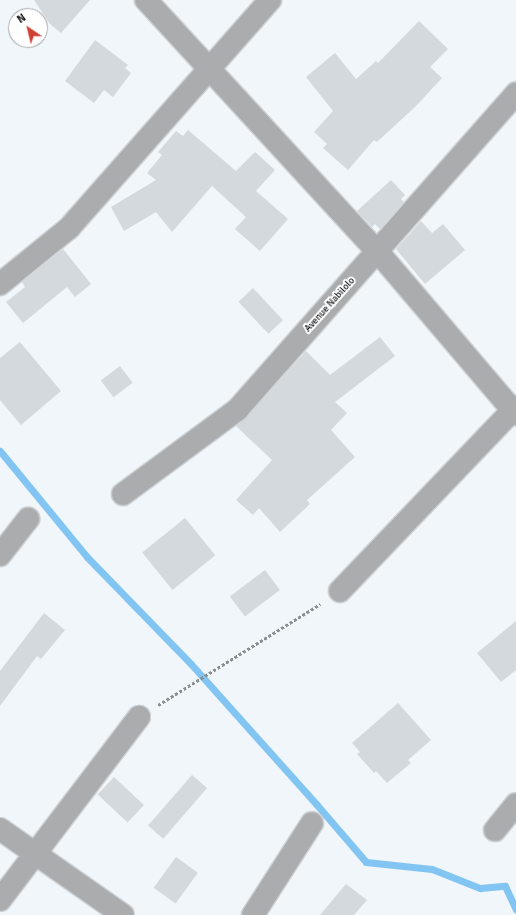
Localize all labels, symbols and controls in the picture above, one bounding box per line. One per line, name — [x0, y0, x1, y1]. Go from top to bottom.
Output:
north arrow — [8, 8, 48, 48]
text: N — [15, 11, 28, 26]
street label: Avenue Nabilolo — [302, 275, 358, 335]

